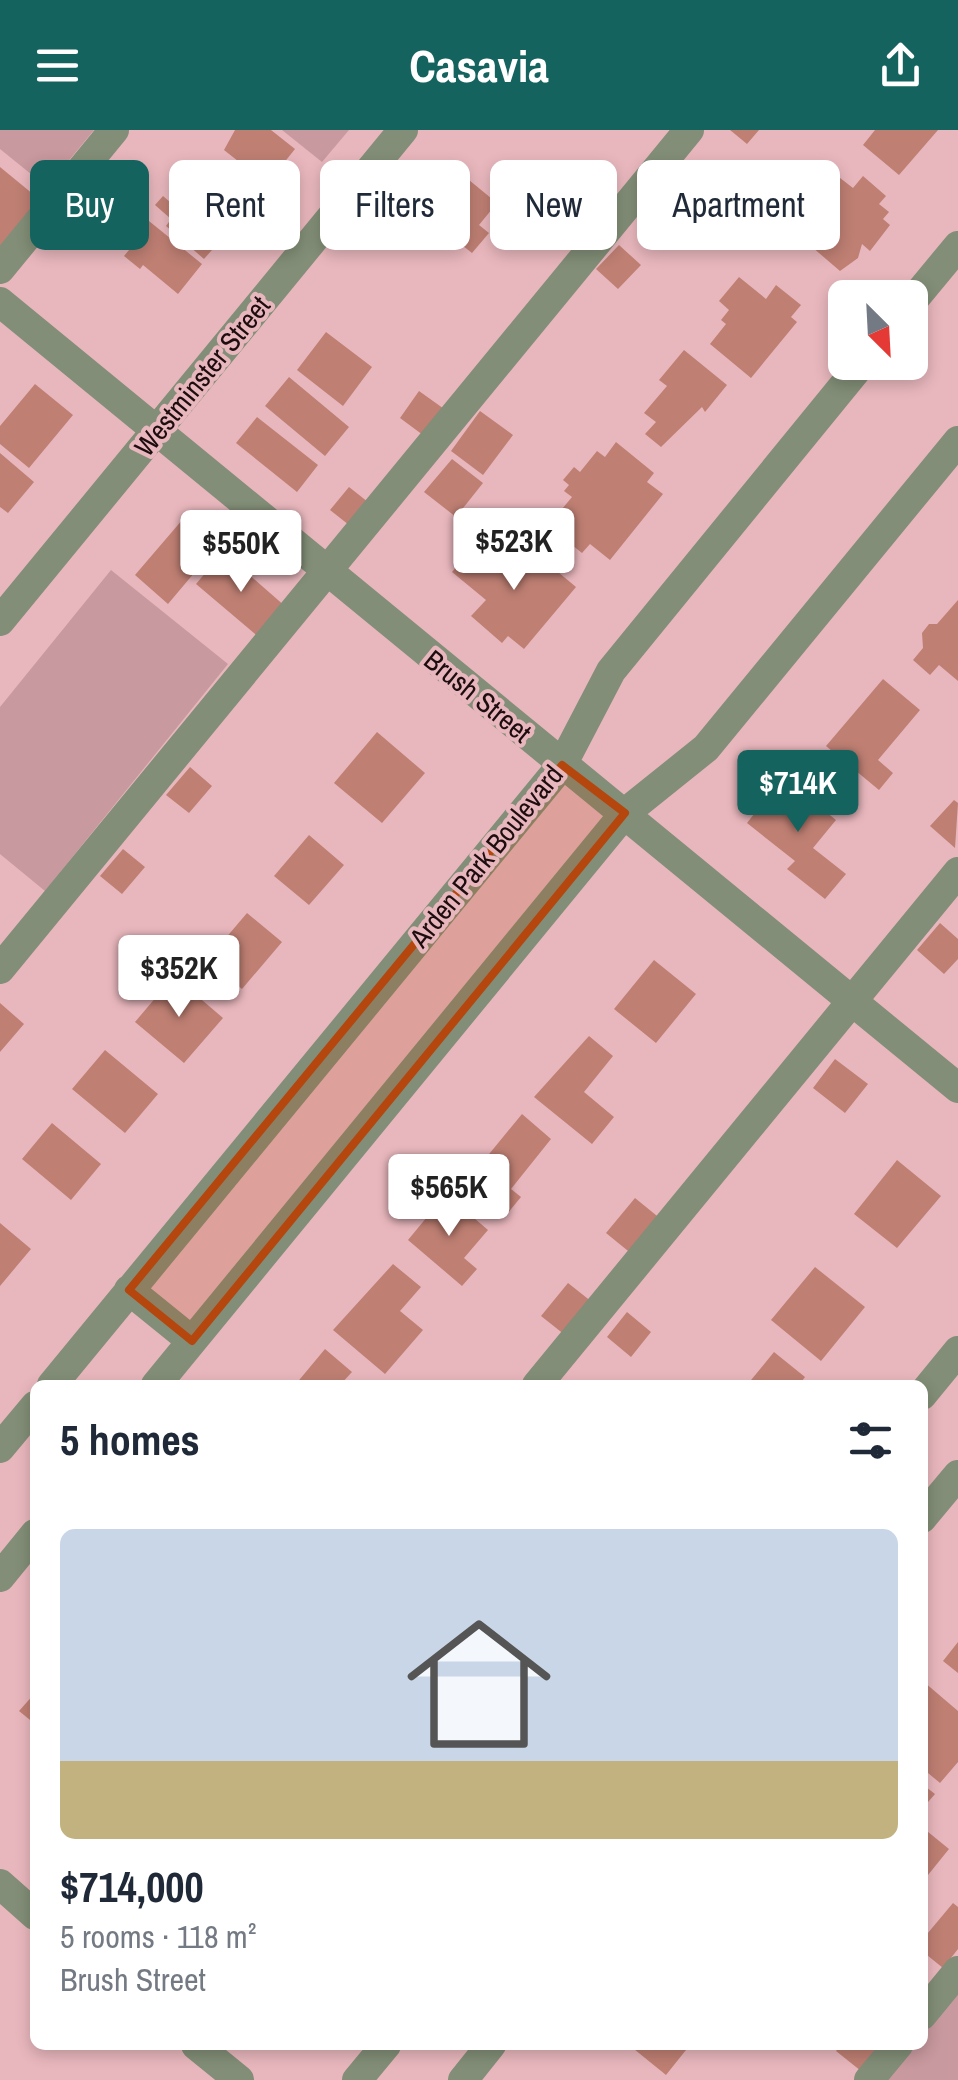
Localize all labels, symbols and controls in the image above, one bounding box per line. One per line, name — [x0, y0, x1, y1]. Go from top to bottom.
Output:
text: Casavia — [409, 35, 549, 96]
icon: menu — [30, 38, 85, 93]
icon: share — [873, 38, 928, 93]
chip: Buy — [30, 160, 149, 250]
chip: Rent — [169, 160, 300, 250]
chip: Filters — [320, 160, 470, 250]
chip: New — [490, 160, 617, 250]
chip: Apartment — [637, 160, 840, 250]
north arrow — [828, 280, 928, 380]
map controls — [828, 280, 928, 380]
street label: Westminster Street — [126, 288, 278, 464]
pin: $523K — [444, 508, 584, 593]
pin: $550K — [171, 510, 311, 595]
text: $523K — [475, 519, 553, 562]
text: $550K — [202, 521, 280, 564]
street label: Brush Street — [416, 641, 540, 751]
pin: $714K — [728, 750, 868, 835]
street label: Arden Park Boulevard — [400, 757, 571, 956]
text: $714K — [759, 761, 837, 804]
pin: $352K — [109, 935, 249, 1020]
text: $352K — [140, 946, 218, 989]
pin: $565K — [379, 1154, 519, 1239]
text: $565K — [410, 1165, 488, 1208]
text: 5 homes — [60, 1412, 200, 1468]
icon: filters — [843, 1413, 898, 1468]
icon: home — [389, 1594, 569, 1774]
text: $714,000 — [60, 1859, 204, 1915]
text: 5 rooms · 118 m² — [60, 1915, 256, 1958]
text: Brush Street — [60, 1958, 206, 2001]

